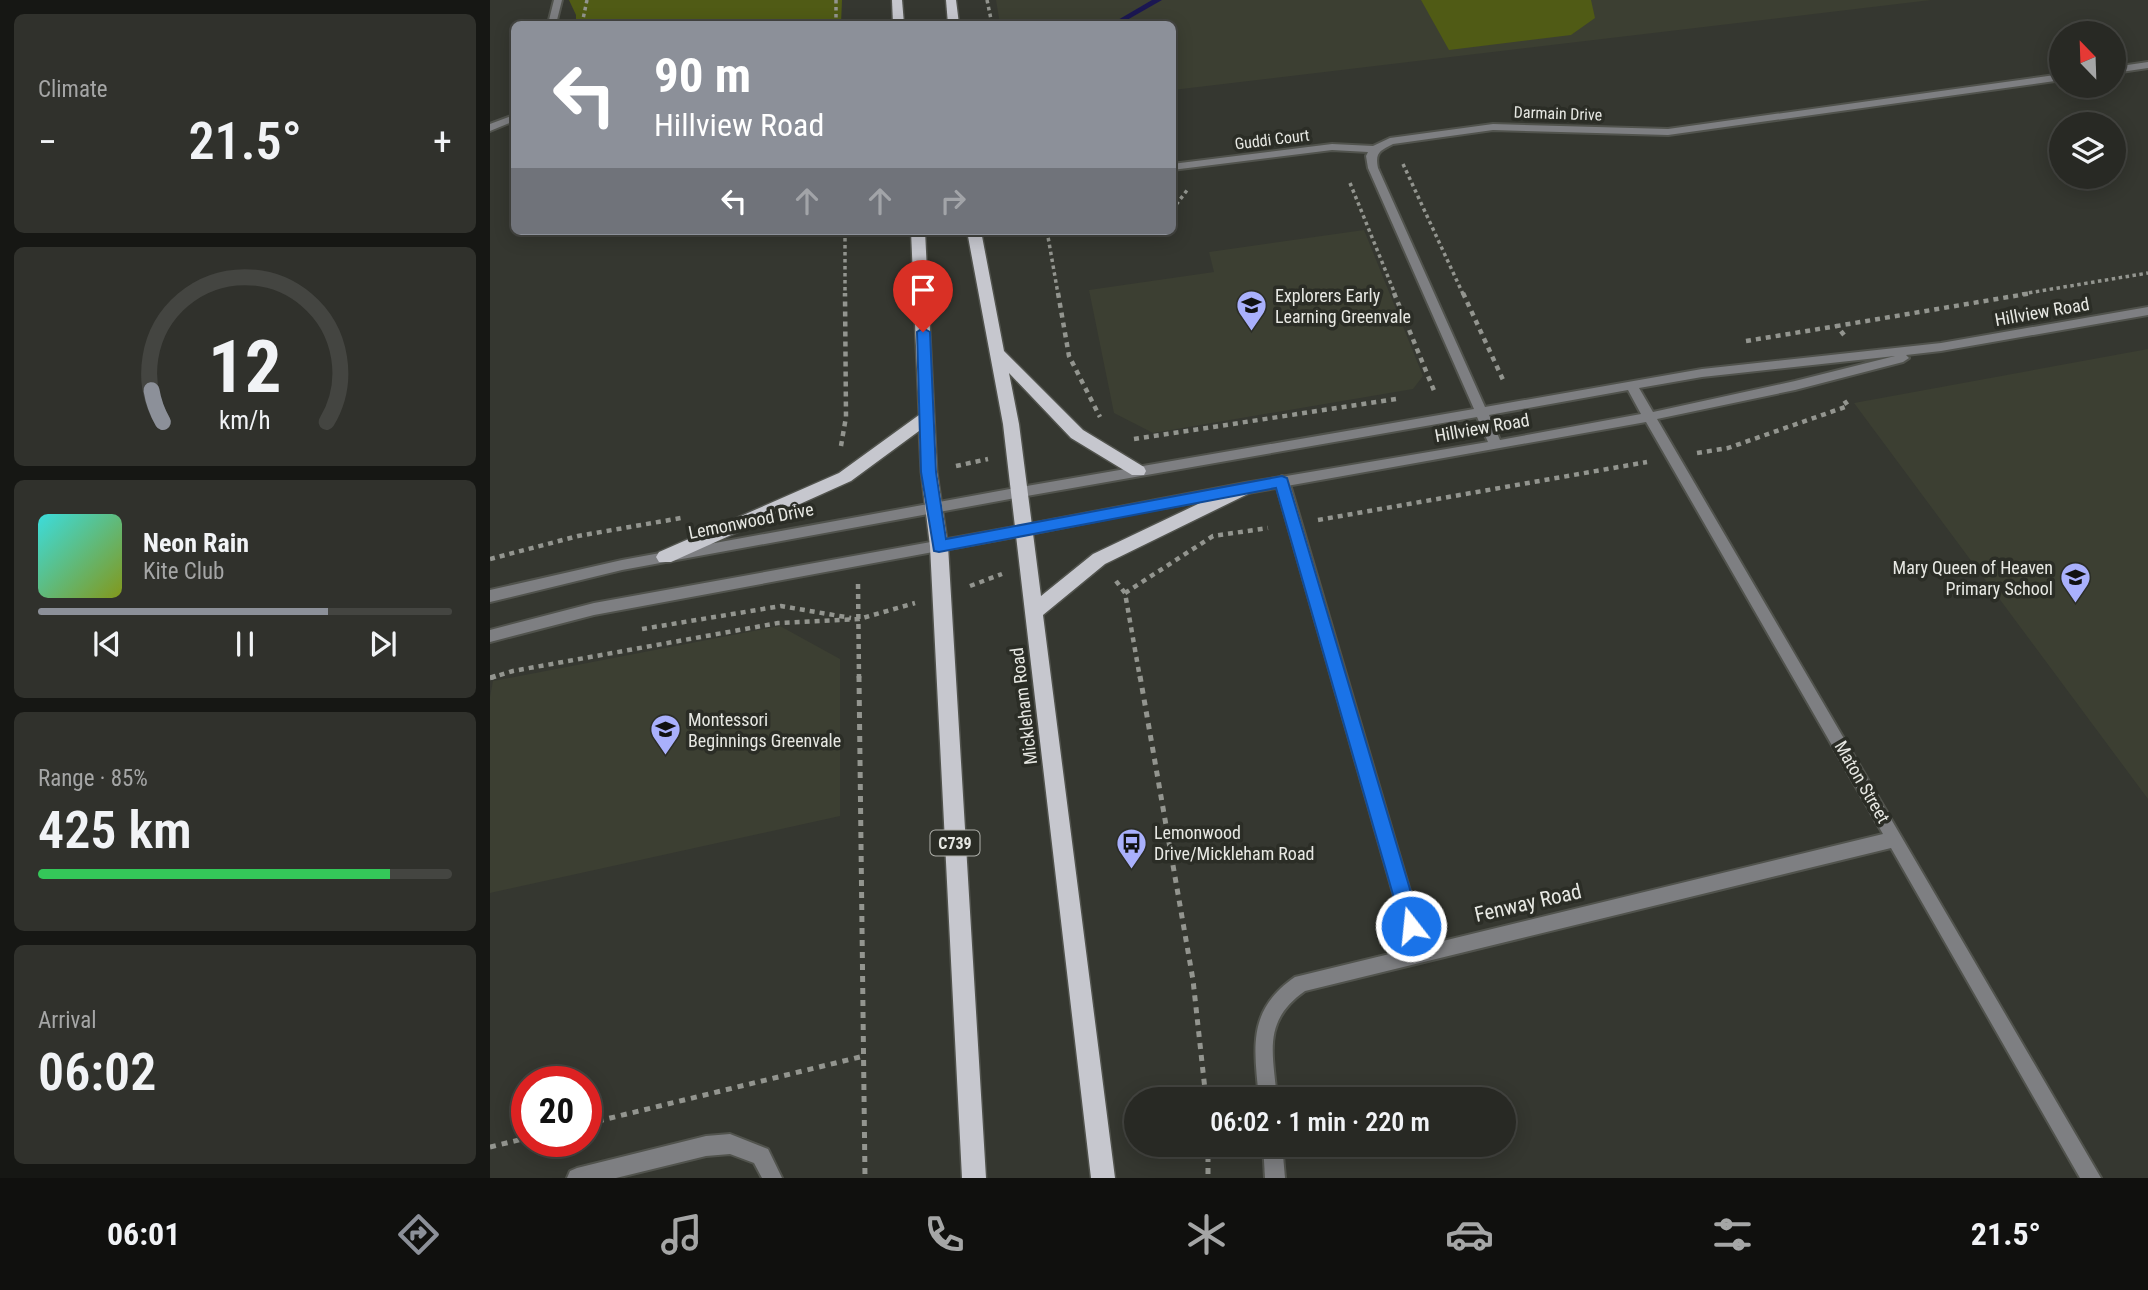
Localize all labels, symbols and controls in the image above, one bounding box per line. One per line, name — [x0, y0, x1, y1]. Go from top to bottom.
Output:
north arrow — [2049, 21, 2126, 98]
map controls — [2049, 21, 2126, 189]
text: 90 m — [654, 47, 751, 104]
icon: left — [539, 49, 630, 140]
text: Climate — [38, 76, 108, 103]
street label: Darmain Drive — [1513, 102, 1602, 125]
text: Hillview Road — [654, 106, 824, 144]
text: 21.5° — [188, 111, 302, 172]
button: layers — [2049, 112, 2126, 189]
text: − — [38, 120, 57, 164]
text: + — [433, 120, 452, 164]
street label: Guddi Court — [1234, 125, 1311, 154]
icon: left — [715, 182, 753, 220]
icon: ahead — [788, 182, 826, 220]
icon: ahead — [861, 182, 899, 220]
icon: right — [934, 182, 972, 220]
pin — [893, 260, 953, 332]
icon: arrive — [904, 271, 942, 309]
place label: Explorers Early Learning Greenvale — [1275, 285, 1411, 327]
school or university icon: Explorers Early Learning Greenvale — [1235, 289, 1269, 333]
street label: Hillview Road — [1993, 293, 2091, 330]
text: 12 — [208, 325, 282, 411]
text: km/h — [219, 406, 271, 435]
street label: Hillview Road — [1433, 409, 1531, 446]
street label: Lemonwood Drive — [687, 498, 815, 543]
text: Neon Rain — [143, 528, 249, 558]
place label: Mary Queen of Heaven Primary School — [1893, 557, 2053, 599]
text: Kite Club — [143, 558, 224, 585]
school or university icon: Mary Queen of Heaven Primary School — [2059, 561, 2093, 605]
icon: previous — [88, 625, 126, 663]
icon: pause — [226, 625, 264, 663]
icon: next — [364, 625, 402, 663]
street label: Mickleham Road — [1006, 646, 1041, 766]
place label: Montessori Beginnings Greenvale — [688, 709, 841, 751]
school or university icon: Montessori Beginnings Greenvale — [648, 713, 682, 757]
street label: Maton Street — [1830, 737, 1894, 827]
text: Range · 85% — [38, 765, 148, 792]
text: 425 km — [38, 800, 192, 861]
place label: Lemonwood Drive/Mickleham Road — [1154, 822, 1314, 864]
bus stop icon: Lemonwood Drive/Mickleham Road — [1114, 826, 1148, 870]
road number: C739 — [930, 830, 980, 856]
street label: Fenway Road — [1472, 879, 1584, 927]
position arrow — [1374, 889, 1448, 963]
text: Arrival — [38, 1007, 97, 1034]
text: 06:02 — [38, 1042, 156, 1103]
speed limit sign: 20 — [511, 1066, 602, 1157]
text: 06:02 · 1 min · 220 m — [1210, 1107, 1430, 1137]
icon: directions — [394, 1210, 443, 1259]
icon: music — [657, 1210, 706, 1259]
icon: phone — [920, 1210, 969, 1259]
icon: climate — [1182, 1210, 1231, 1259]
icon: car — [1445, 1210, 1494, 1259]
icon: filters — [1708, 1210, 1757, 1259]
text: 06:01 — [107, 1215, 180, 1253]
text: 21.5° — [1971, 1215, 2041, 1253]

